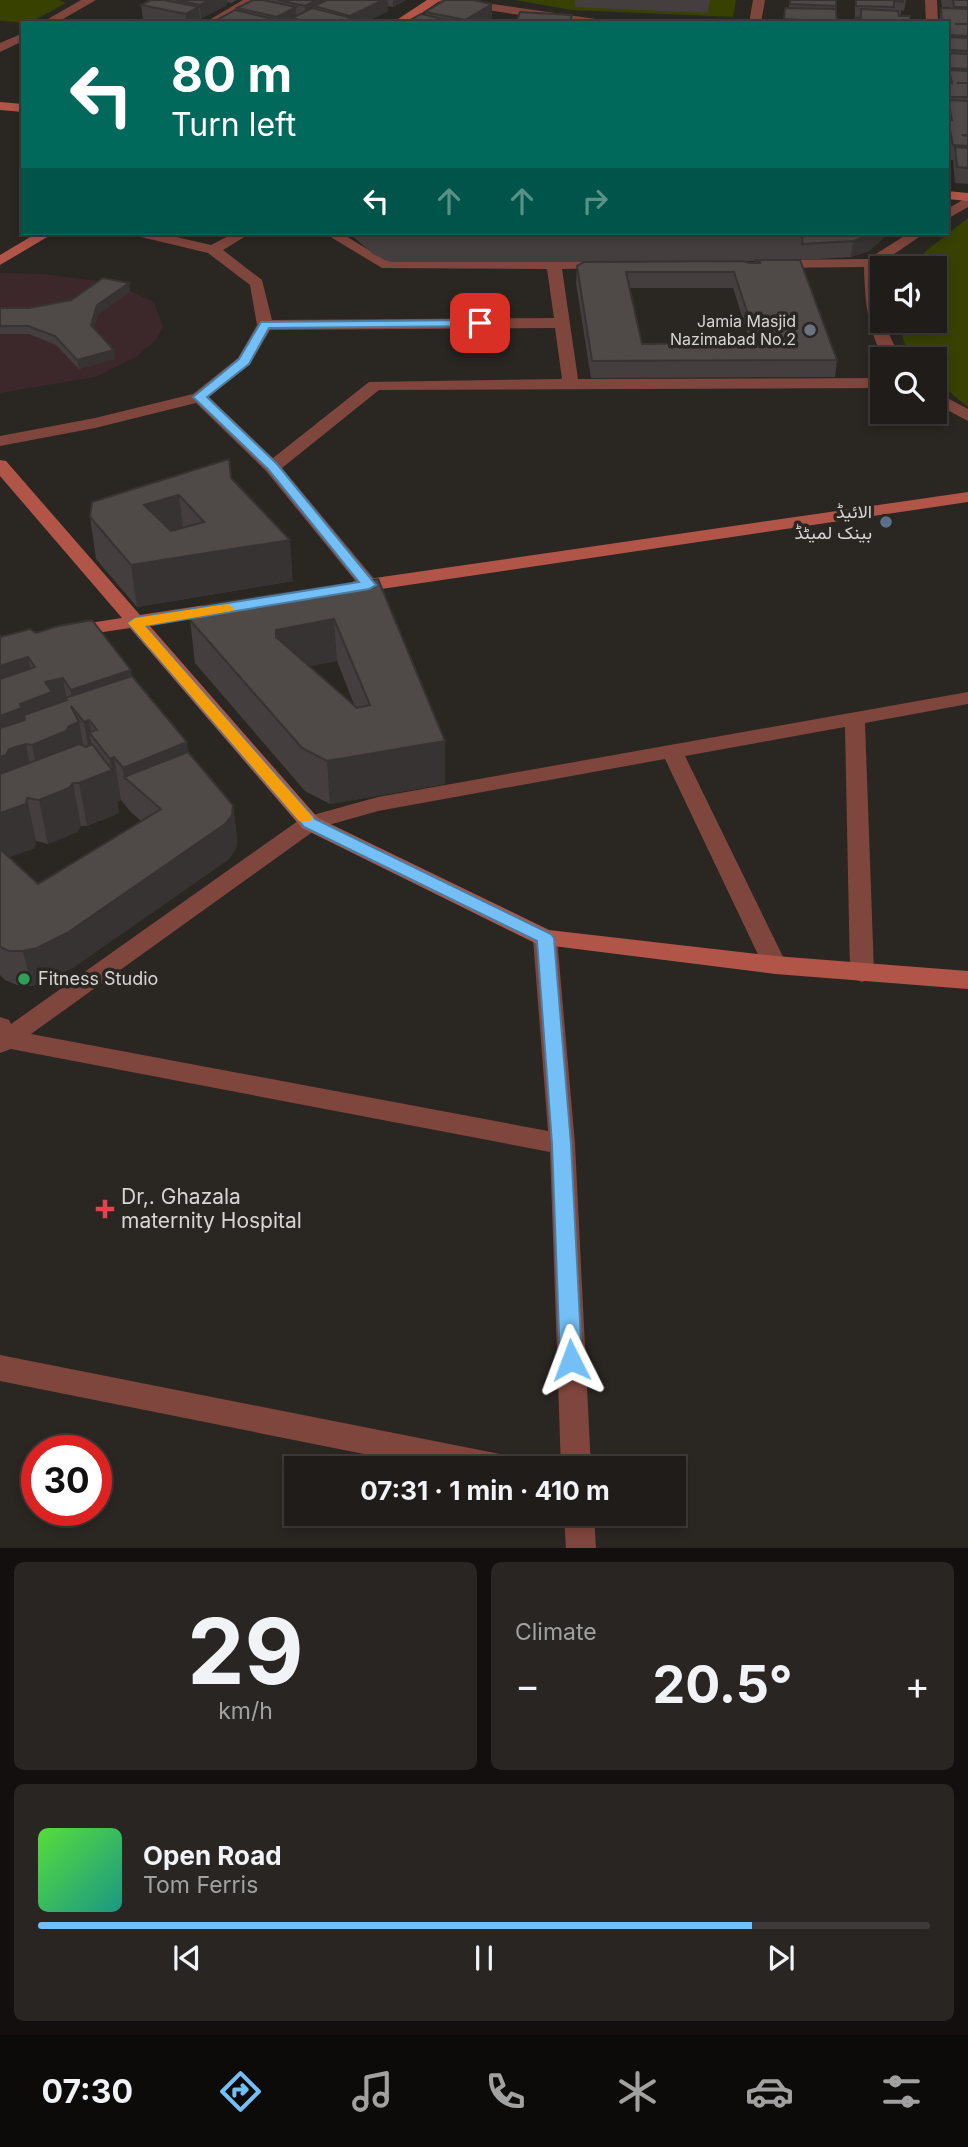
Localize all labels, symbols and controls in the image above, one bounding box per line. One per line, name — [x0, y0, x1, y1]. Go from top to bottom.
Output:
text: 80 m — [171, 45, 292, 104]
icon: left — [56, 49, 147, 140]
text: Turn left — [171, 105, 296, 144]
icon: left — [357, 182, 395, 220]
icon: ahead — [430, 182, 468, 220]
icon: ahead — [503, 182, 541, 220]
icon: right — [576, 182, 614, 220]
map controls — [870, 256, 947, 424]
button: sound — [870, 256, 947, 333]
pin — [450, 293, 510, 353]
icon: arrive — [461, 304, 499, 342]
place label: Jamia Masjid Nazimabad No.2 — [670, 311, 796, 349]
marker: Jamia Masjid Nazimabad No.2 — [802, 322, 818, 338]
button: search — [870, 347, 947, 424]
place label: الائیڈ بینک لمیٹڈ — [794, 501, 872, 543]
marker: الائیڈ بینک لمیٹڈ — [878, 514, 894, 530]
place label: Fitness Studio — [38, 968, 158, 989]
marker: Fitness Studio — [16, 971, 32, 987]
place label: Dr,. Ghazala maternity Hospital — [121, 1184, 302, 1233]
marker: Dr,. Ghazala maternity Hospital — [95, 1199, 115, 1219]
position arrow — [534, 1323, 608, 1397]
speed limit sign: 30 — [21, 1435, 112, 1526]
text: 07:31 · 1 min · 410 m — [360, 1475, 610, 1506]
text: 29 — [187, 1596, 304, 1706]
text: Climate — [515, 1618, 597, 1646]
text: 20.5° — [652, 1653, 793, 1716]
text: − — [515, 1662, 540, 1708]
text: + — [905, 1662, 930, 1708]
text: km/h — [218, 1697, 273, 1725]
text: Open Road — [143, 1840, 282, 1871]
text: Tom Ferris — [143, 1871, 258, 1899]
icon: previous — [168, 1939, 206, 1977]
icon: pause — [465, 1939, 503, 1977]
icon: next — [762, 1939, 800, 1977]
icon: directions — [216, 2067, 265, 2116]
icon: music — [348, 2067, 397, 2116]
icon: phone — [481, 2067, 530, 2116]
icon: climate — [613, 2067, 662, 2116]
icon: car — [745, 2067, 794, 2116]
icon: filters — [877, 2067, 926, 2116]
text: 07:30 — [42, 2072, 133, 2111]

